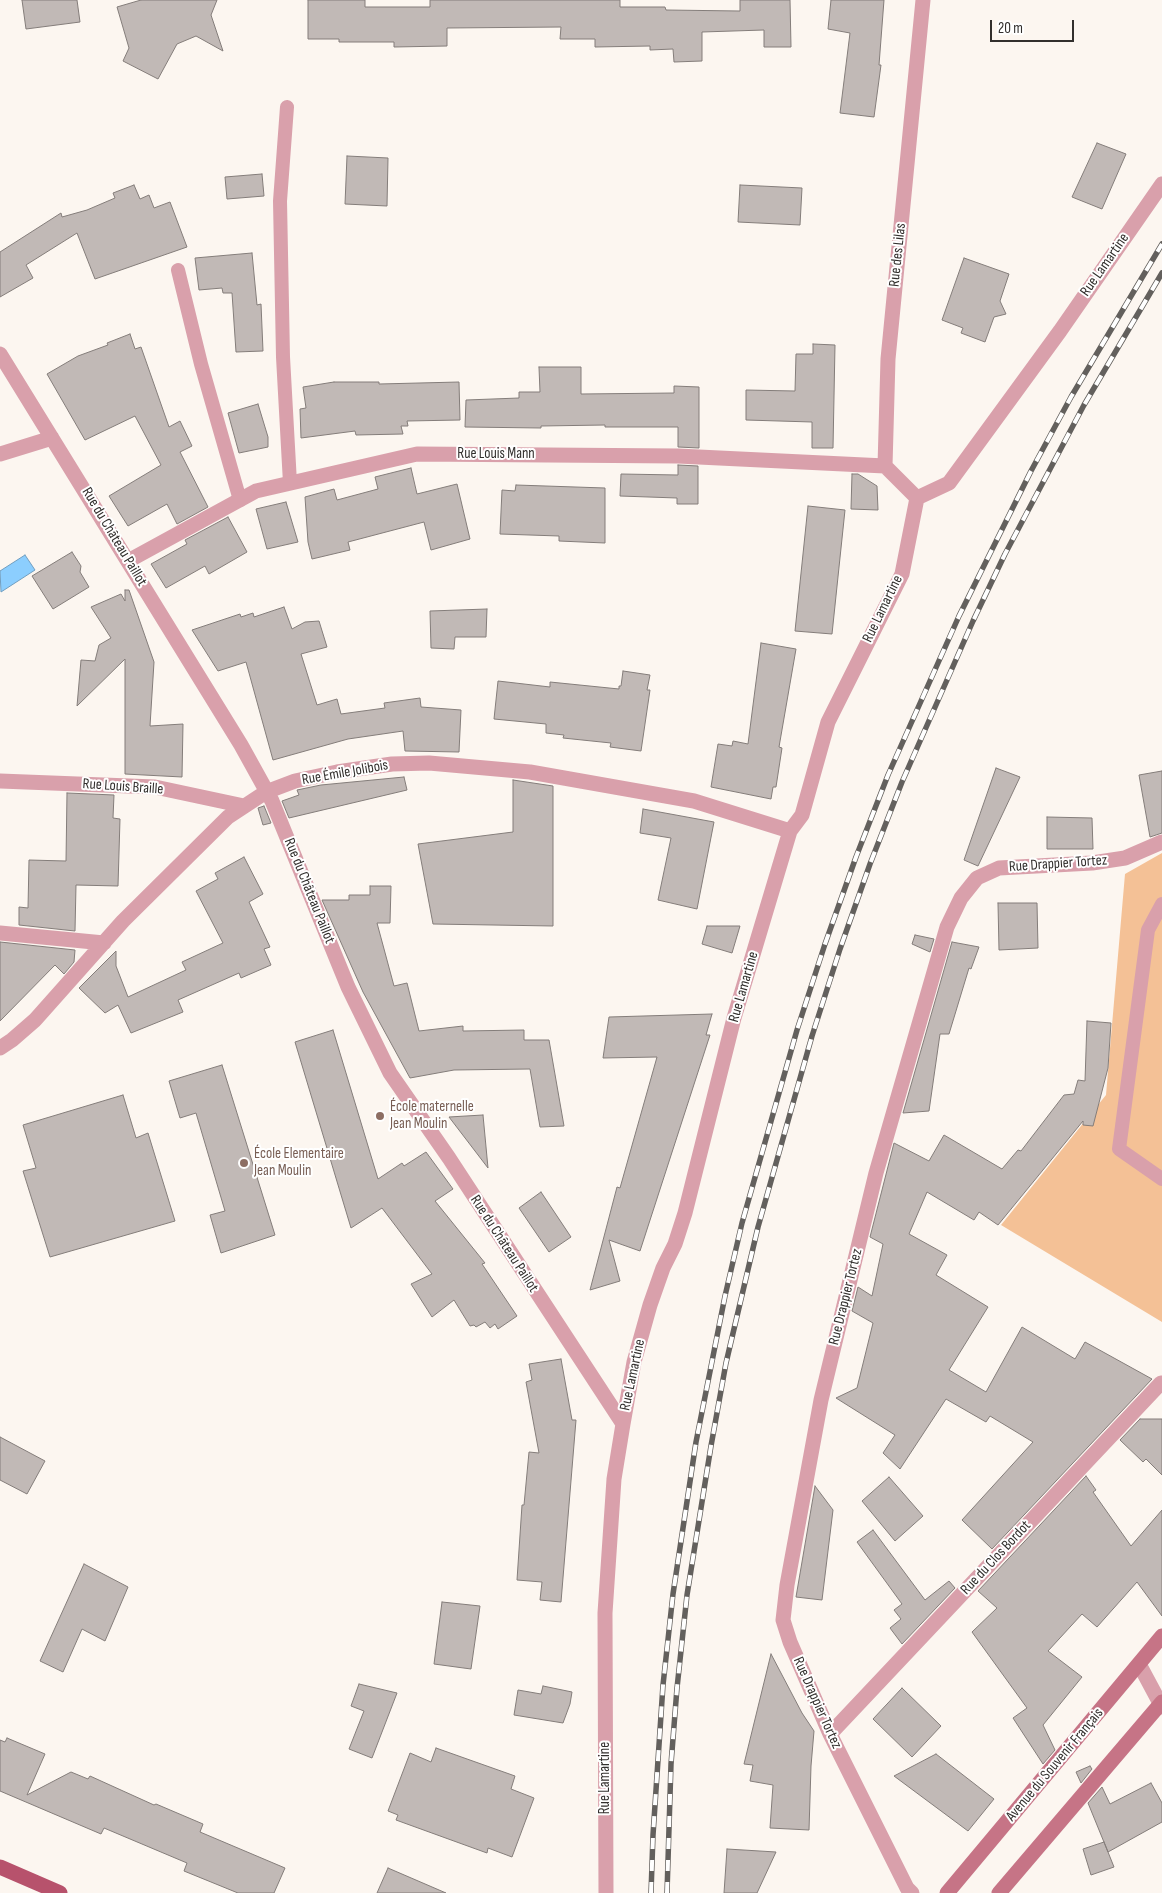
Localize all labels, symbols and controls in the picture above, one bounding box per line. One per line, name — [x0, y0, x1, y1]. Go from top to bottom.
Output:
scale bar — [992, 10, 1076, 42]
text: 20 m — [998, 19, 1023, 38]
street label: Rue des Lilas — [886, 222, 910, 288]
street label: Rue Lamartine — [1077, 230, 1133, 300]
street label: Rue Louis Mann — [457, 445, 535, 463]
street label: Rue du Château Paillot — [77, 484, 151, 590]
street label: Rue Lamartine — [859, 572, 907, 646]
street label: Rue Émile Jolibois — [300, 757, 390, 789]
street label: Rue Louis Braille — [82, 775, 164, 799]
street label: Rue du Château Paillot — [280, 836, 338, 946]
street label: Rue Drappier Tortez — [1008, 852, 1108, 876]
street label: Rue Lamartine — [725, 950, 763, 1024]
place label: École maternelle Jean Moulin — [390, 1098, 474, 1133]
marker: École maternelle Jean Moulin — [374, 1110, 386, 1122]
place label: École Elementaire Jean Moulin — [254, 1145, 344, 1180]
marker: École Elementaire Jean Moulin — [238, 1157, 250, 1169]
street label: Rue du Château Paillot — [466, 1192, 542, 1296]
street label: Rue Drappier Tortez — [825, 1247, 867, 1347]
street label: Rue Lamartine — [617, 1338, 649, 1412]
street label: Rue du Clos Bordot — [957, 1517, 1035, 1599]
street label: Rue Drappier Tortez — [789, 1654, 845, 1752]
street label: Avenue du Souvenir Français — [1002, 1705, 1108, 1825]
street label: Rue Lamartine — [596, 1742, 614, 1814]

